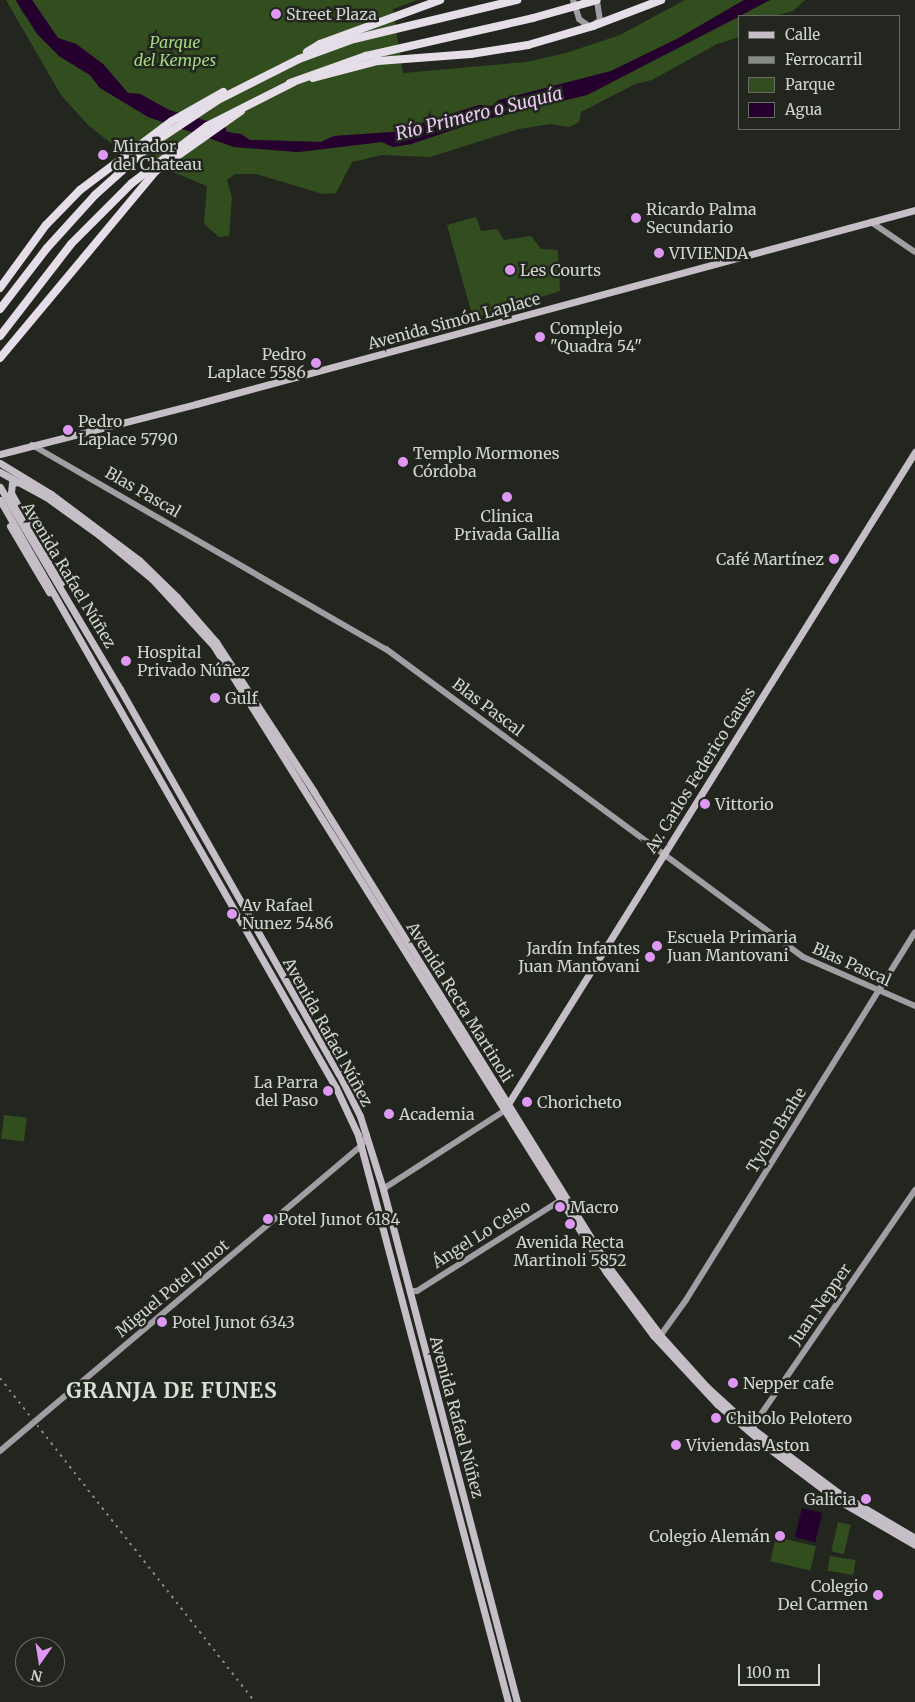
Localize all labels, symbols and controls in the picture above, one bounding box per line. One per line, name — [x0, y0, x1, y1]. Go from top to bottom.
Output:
place label: Street Plaza — [286, 4, 377, 24]
marker: Street Plaza — [270, 8, 282, 20]
legend — [738, 15, 900, 130]
text: Calle — [785, 25, 820, 44]
park label: Parque del Kempes — [134, 32, 216, 70]
text: Ferrocarril — [785, 50, 862, 69]
text: Parque — [785, 75, 835, 94]
water label: Río Primero o Suquía — [393, 83, 565, 145]
text: Agua — [785, 100, 822, 119]
place label: Mirador del Chateau — [113, 136, 202, 174]
marker: Mirador del Chateau — [97, 149, 109, 161]
place label: Ricardo Palma Secundario — [646, 199, 757, 237]
marker: Ricardo Palma Secundario — [630, 212, 642, 224]
place label: VIVIENDA — [669, 243, 748, 263]
marker: VIVIENDA — [653, 247, 665, 259]
place label: Les Courts — [520, 260, 601, 280]
marker: Les Courts — [504, 264, 516, 276]
street label: Avenida Simón Laplace — [366, 289, 542, 353]
place label: Complejo "Quadra 54" — [550, 318, 642, 356]
marker: Complejo "Quadra 54" — [534, 331, 546, 343]
place label: Pedro Laplace 5586 — [207, 344, 306, 382]
marker: Pedro Laplace 5586 — [310, 357, 322, 369]
place label: Pedro Laplace 5790 — [78, 411, 178, 449]
marker: Pedro Laplace 5790 — [62, 424, 74, 436]
place label: Templo Mormones Córdoba — [413, 443, 560, 481]
marker: Templo Mormones Córdoba — [397, 456, 409, 468]
street label: Blas Pascal — [102, 463, 184, 521]
marker: Clinica Privada Gallia — [500, 490, 514, 504]
street label: Avenida Rafael Núñez — [18, 499, 120, 651]
place label: Clinica Privada Gallia — [454, 506, 560, 544]
place label: Café Martínez — [716, 549, 824, 569]
marker: Café Martínez — [828, 553, 840, 565]
place label: Hospital Privado Núñez — [137, 642, 250, 680]
marker: Hospital Privado Núñez — [119, 654, 133, 668]
street label: Blas Pascal — [449, 674, 527, 740]
street label: Av. Carlos Federico Gauss — [641, 683, 759, 857]
place label: Gulf — [225, 688, 258, 708]
marker: Gulf — [209, 692, 221, 704]
place label: Vittorio — [715, 794, 774, 814]
marker: Vittorio — [699, 798, 711, 810]
place label: Av Rafael Nunez 5486 — [242, 895, 334, 933]
marker: Av Rafael Nunez 5486 — [226, 908, 238, 920]
street label: Avenida Recta Martinoli — [403, 918, 517, 1086]
place label: Escuela Primaria Juan Mantovani — [667, 927, 797, 965]
place label: Jardín Infantes Juan Mantovani — [518, 938, 640, 976]
street label: Blas Pascal — [810, 938, 894, 990]
marker: Escuela Primaria Juan Mantovani — [651, 940, 663, 952]
marker: Jardín Infantes Juan Mantovani — [644, 951, 656, 963]
street label: Avenida Rafael Núñez — [279, 954, 377, 1110]
place label: La Parra del Paso — [254, 1072, 318, 1110]
street label: Tycho Brahe — [742, 1084, 810, 1176]
marker: La Parra del Paso — [322, 1085, 334, 1097]
place label: Choricheto — [537, 1092, 622, 1112]
marker: Choricheto — [521, 1096, 533, 1108]
place label: Academia — [399, 1104, 475, 1124]
marker: Academia — [383, 1108, 395, 1120]
street label: Ángel Lo Celso — [428, 1196, 534, 1272]
place label: Macro — [570, 1197, 619, 1217]
marker: Macro — [554, 1201, 566, 1213]
place label: Potel Junot 6184 — [278, 1209, 400, 1229]
marker: Potel Junot 6184 — [262, 1213, 274, 1225]
marker: Avenida Recta Martinoli 5852 — [564, 1218, 576, 1230]
place label: Avenida Recta Martinoli 5852 — [514, 1232, 626, 1270]
street label: Miguel Potel Junot — [112, 1235, 232, 1341]
street label: Juan Nepper — [785, 1260, 855, 1348]
place label: Potel Junot 6343 — [172, 1312, 295, 1332]
marker: Potel Junot 6343 — [156, 1316, 168, 1328]
street label: Avenida Rafael Núñez — [426, 1334, 488, 1500]
place label: Nepper cafe — [743, 1373, 834, 1393]
marker: Nepper cafe — [727, 1377, 739, 1389]
district label: GRANJA DE FUNES — [64, 1378, 280, 1404]
place label: Chibolo Pelotero — [726, 1408, 852, 1428]
marker: Chibolo Pelotero — [710, 1412, 722, 1424]
place label: Viviendas Aston — [686, 1435, 810, 1455]
marker: Viviendas Aston — [670, 1439, 682, 1451]
place label: Galicia — [804, 1489, 856, 1509]
marker: Galicia — [860, 1493, 872, 1505]
place label: Colegio Alemán — [649, 1526, 770, 1546]
marker: Colegio Alemán — [774, 1530, 786, 1542]
place label: Colegio Del Carmen — [777, 1576, 868, 1614]
marker: Colegio Del Carmen — [872, 1589, 884, 1601]
north arrow — [15, 1637, 65, 1687]
scale bar — [740, 1654, 822, 1686]
text: 100 m — [746, 1663, 790, 1682]
text: N — [29, 1666, 44, 1686]

